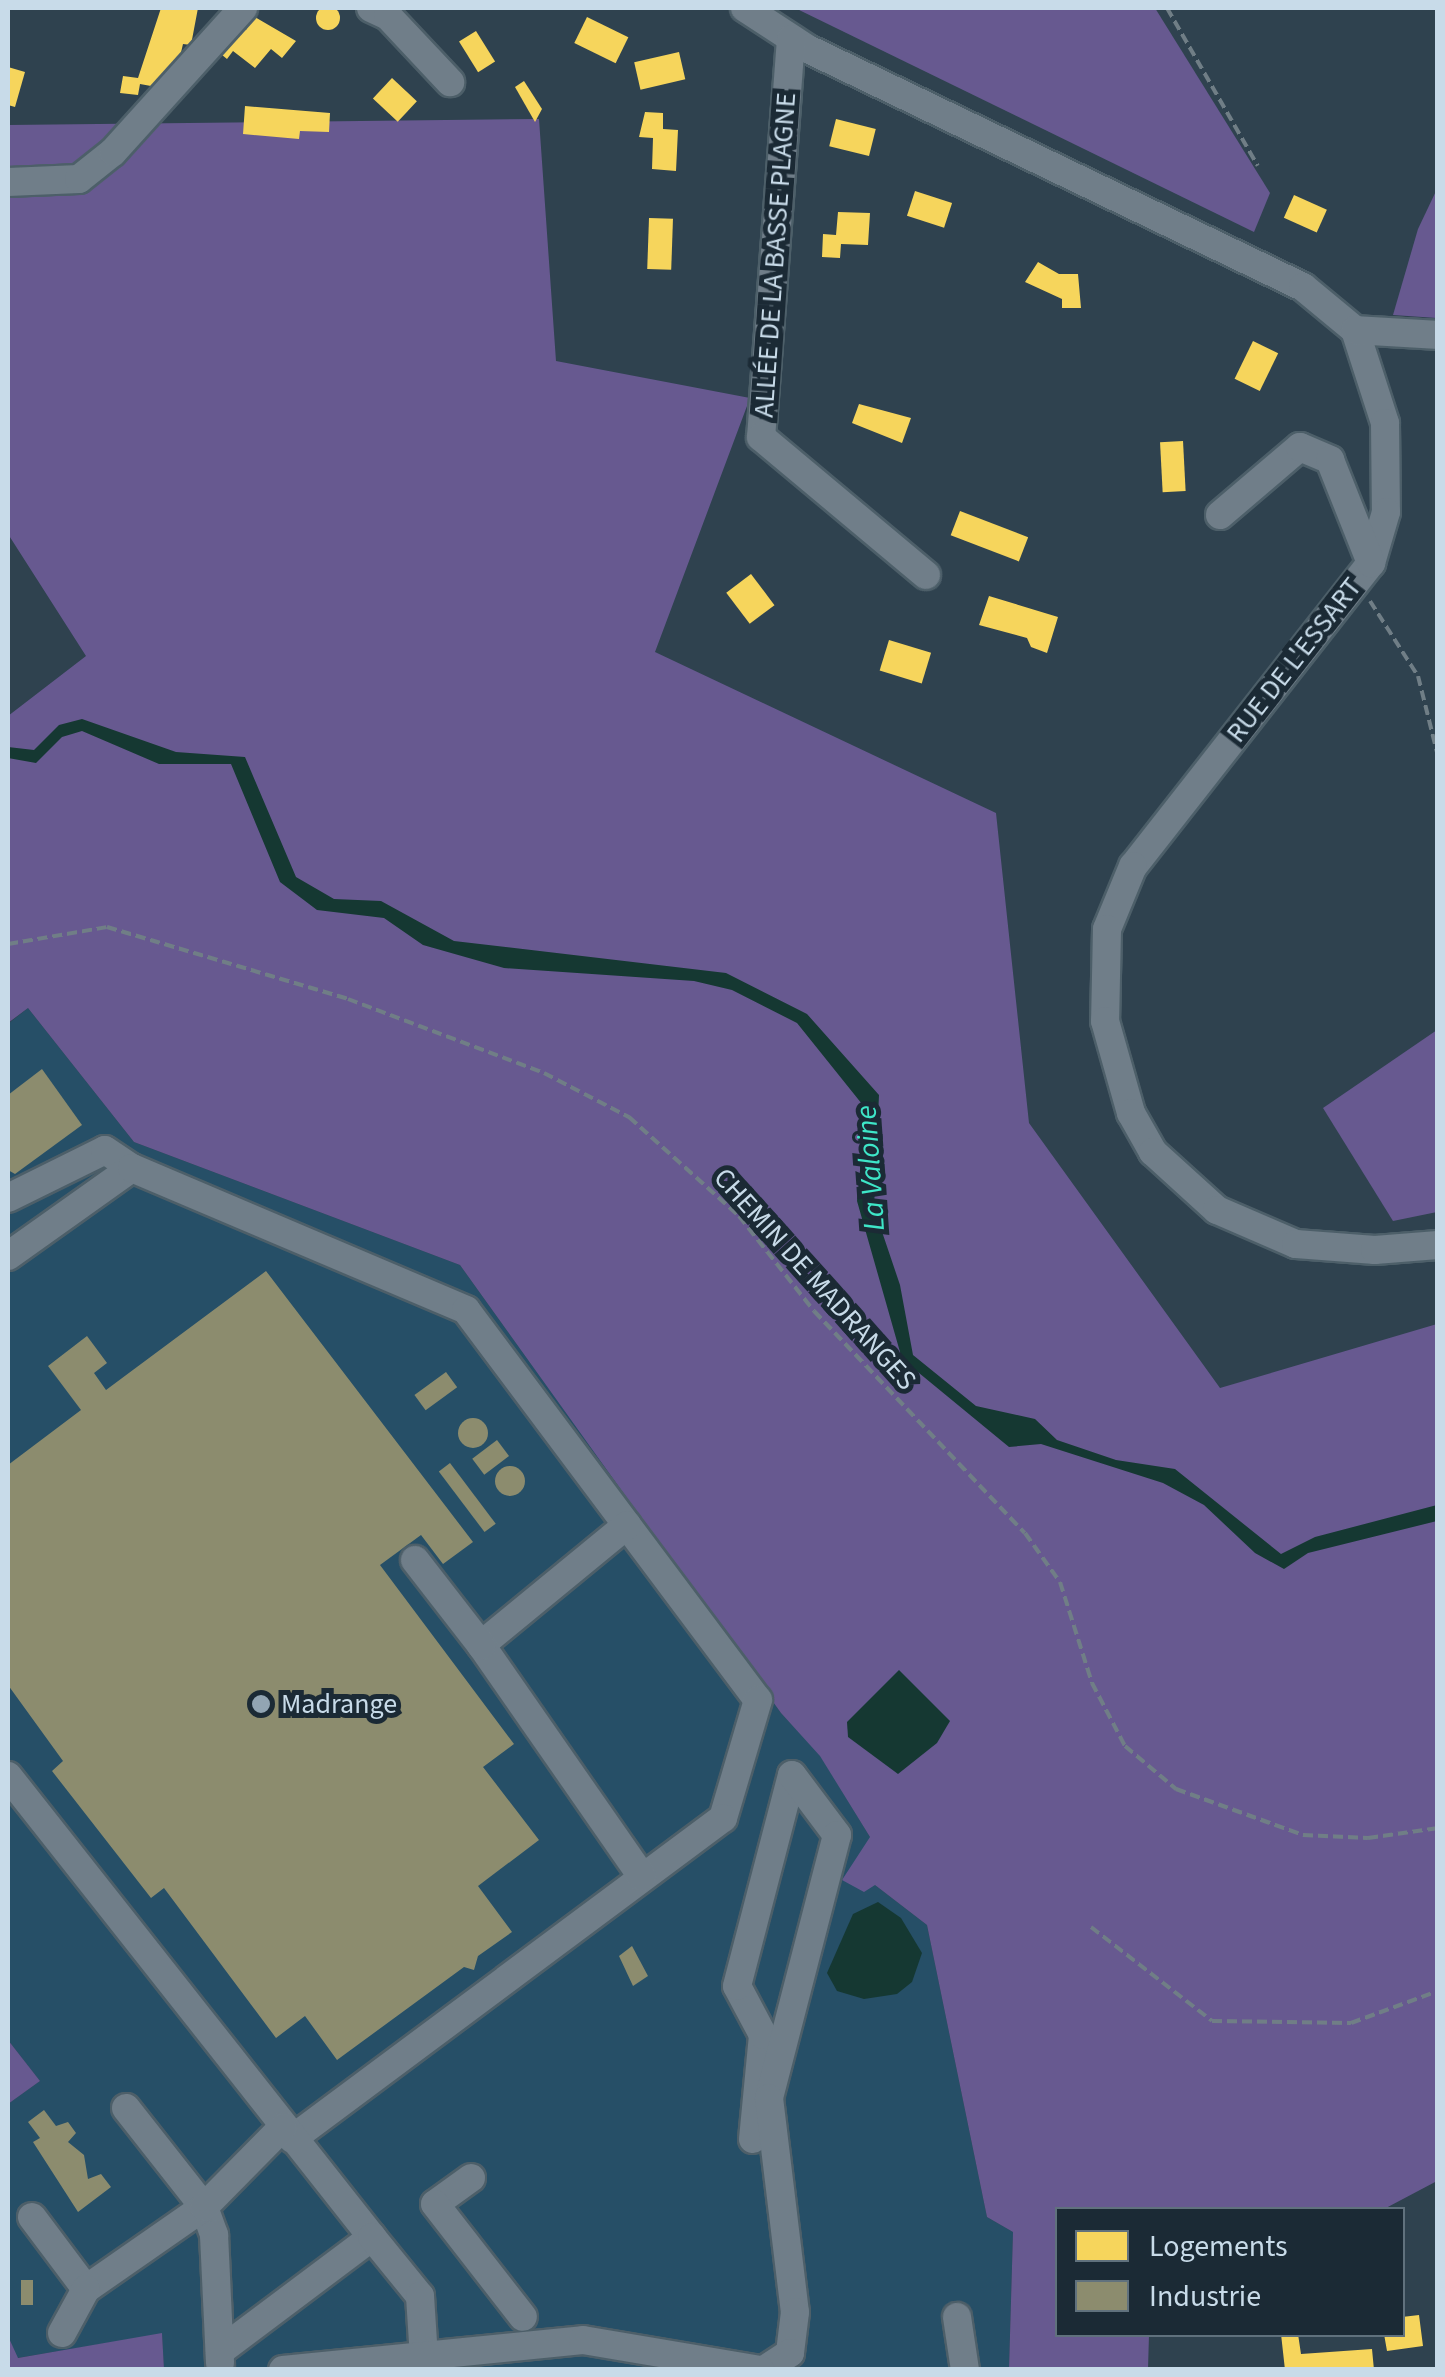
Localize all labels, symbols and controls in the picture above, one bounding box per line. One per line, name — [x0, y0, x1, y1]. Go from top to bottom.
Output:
street label: ALLÉE DE LA BASSE PLAGNE — [747, 91, 803, 419]
street label: RUE DE L'ESSART — [1219, 571, 1369, 749]
water label: La Valoine — [849, 1104, 893, 1232]
street label: CHEMIN DE MADRANGES — [707, 1161, 923, 1397]
place label: Madrange — [281, 1687, 397, 1721]
marker: Madrange — [250, 1693, 272, 1715]
legend — [1055, 2207, 1405, 2337]
text: Logements — [1149, 2225, 1288, 2268]
text: Industrie — [1149, 2275, 1261, 2318]

